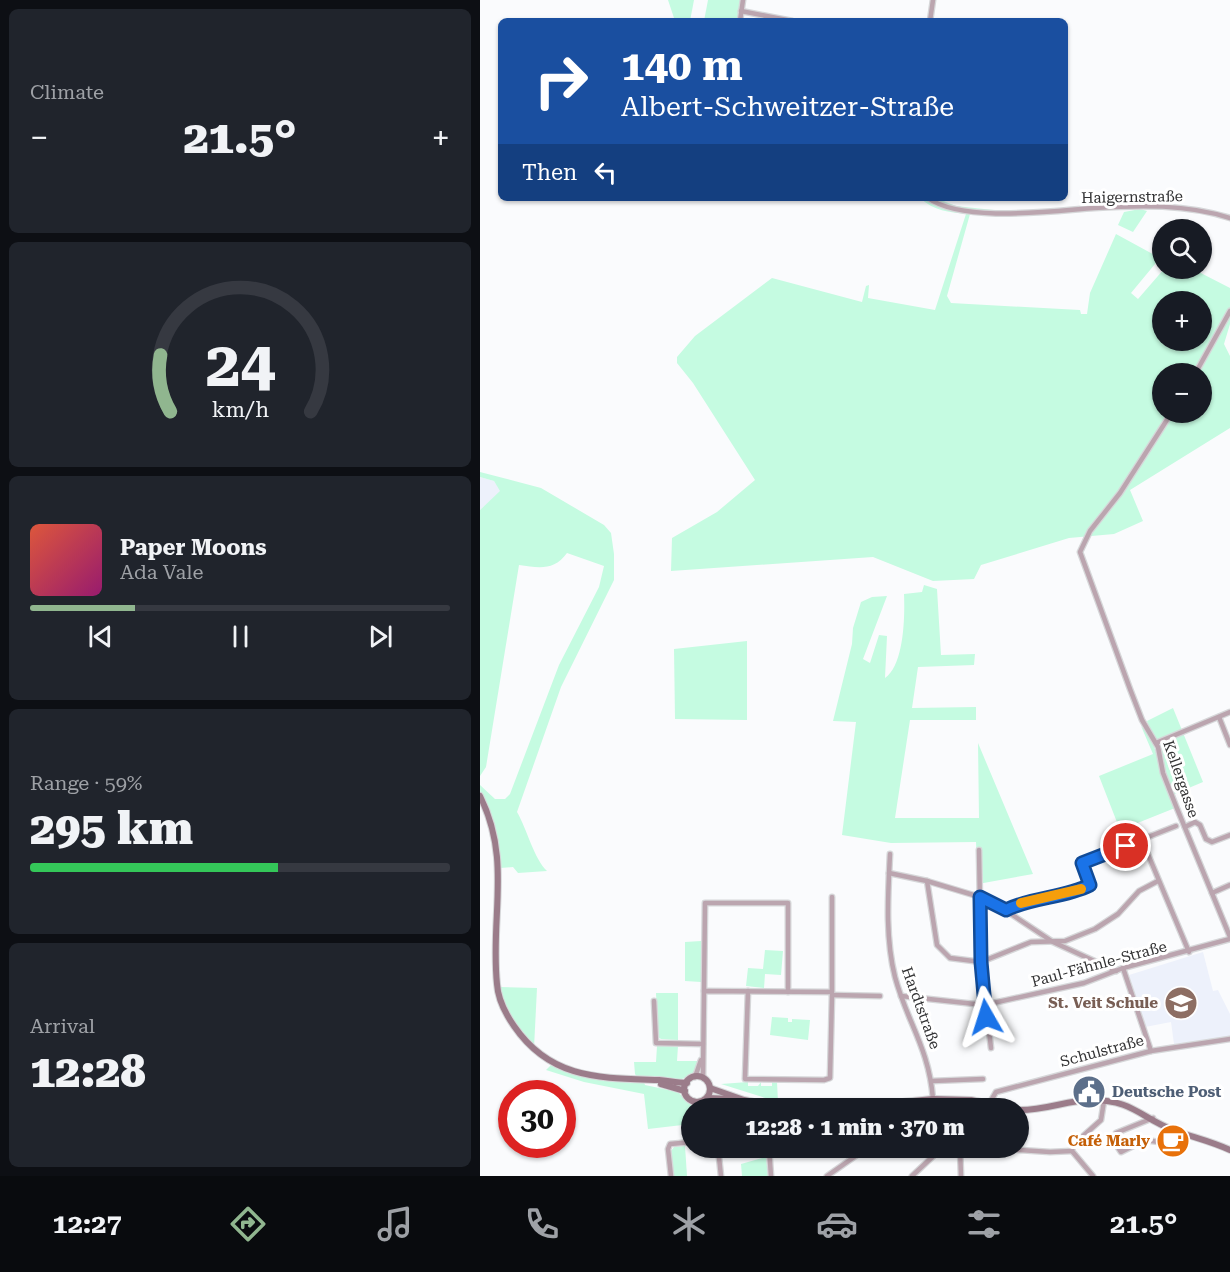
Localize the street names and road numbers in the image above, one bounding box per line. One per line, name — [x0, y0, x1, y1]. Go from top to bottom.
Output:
street label: Haigernstraße — [1081, 187, 1183, 207]
street label: Kellergasse — [1159, 738, 1203, 820]
street label: Paul-Fähnle-Straße — [1029, 937, 1169, 991]
street label: Hardtstraße — [898, 964, 944, 1052]
street label: Schulstraße — [1058, 1031, 1146, 1071]

